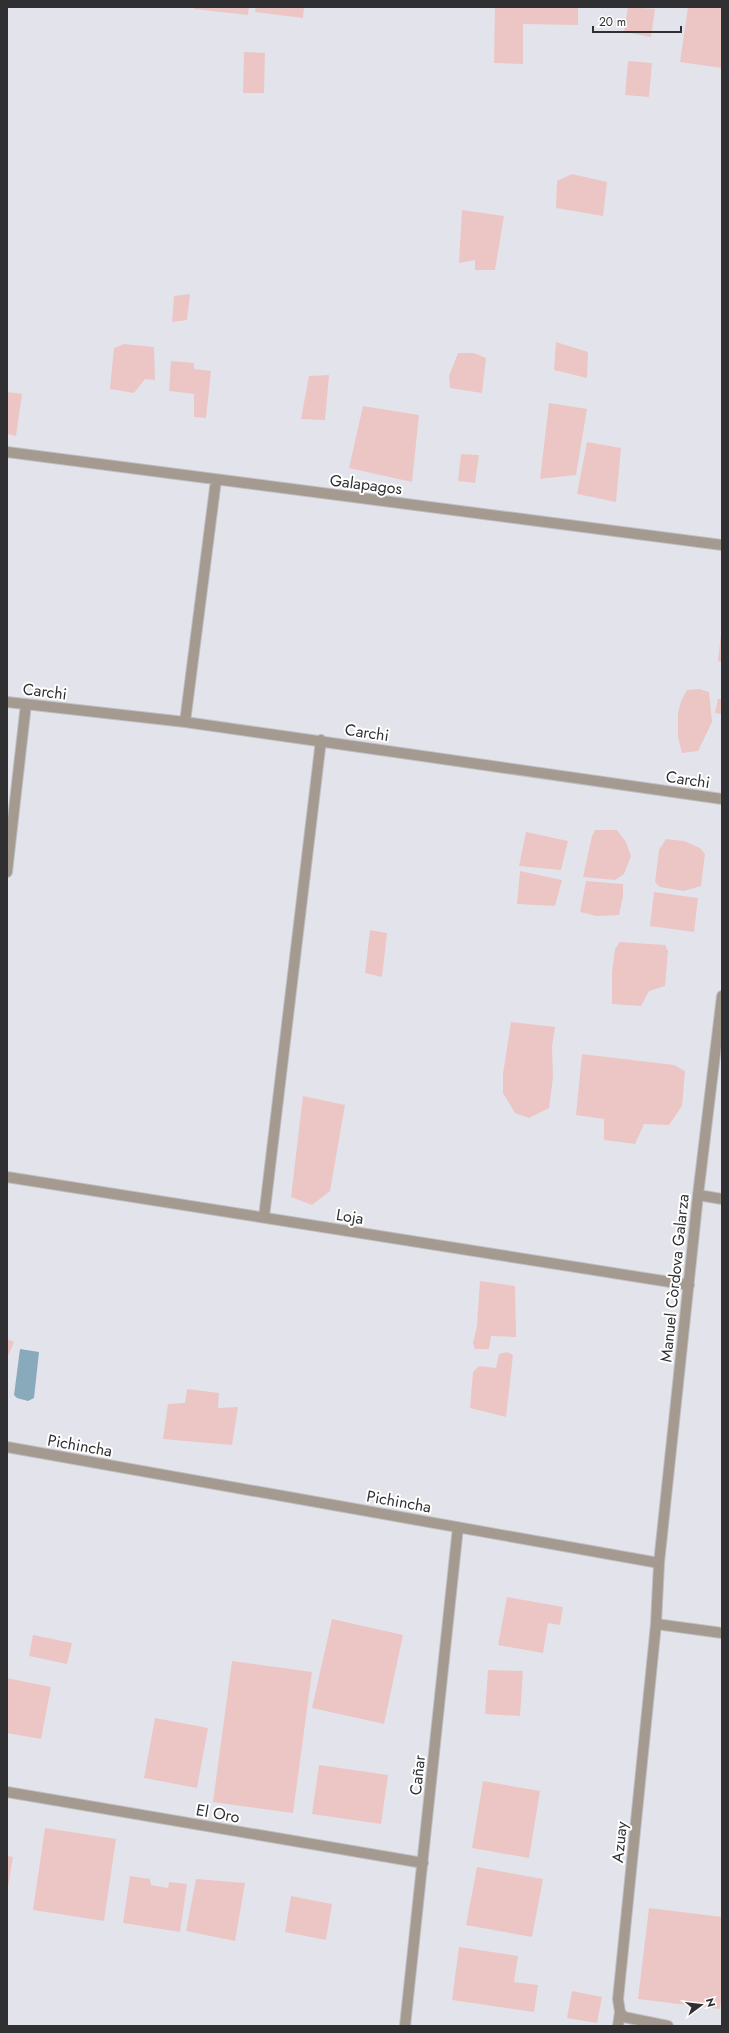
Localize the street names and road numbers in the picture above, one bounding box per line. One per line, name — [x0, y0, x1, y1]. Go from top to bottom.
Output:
street label: Galapagos — [329, 469, 403, 500]
street label: Carchi — [22, 677, 68, 706]
street label: Carchi — [343, 718, 390, 747]
street label: Carchi — [664, 765, 711, 794]
street label: Manuel Còrdova Galarza — [654, 1193, 695, 1363]
street label: Loja — [334, 1203, 365, 1230]
street label: Pichincha — [46, 1428, 114, 1462]
street label: Pichincha — [365, 1484, 433, 1518]
street label: Cañar — [404, 1753, 431, 1796]
street label: El Oro — [194, 1798, 242, 1829]
street label: Azuay — [606, 1819, 633, 1864]

